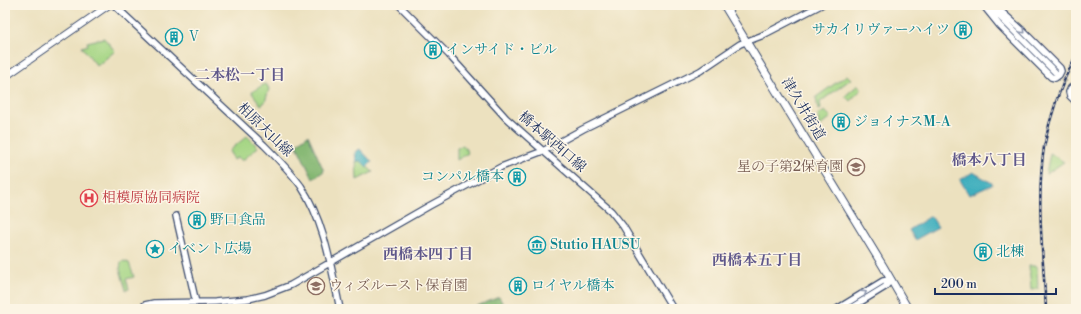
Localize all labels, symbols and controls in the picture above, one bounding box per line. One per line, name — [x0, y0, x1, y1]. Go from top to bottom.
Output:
building icon: サカイリヴァーハイツ — [953, 20, 973, 40]
place label: サカイリヴァーハイツ — [812, 21, 950, 39]
one-way arrow — [1018, 26, 1026, 34]
building icon: Ⅴ — [164, 27, 184, 47]
place label: Ⅴ — [187, 28, 201, 46]
building icon: インサイド・ビル — [423, 40, 443, 60]
place label: インサイド・ビル — [446, 41, 557, 59]
district label: 二本松一丁目 — [195, 66, 285, 85]
street label: 津久井街道 — [777, 74, 829, 144]
street label: 相原大山線 — [234, 99, 296, 161]
street label: 橋本駅西口線 — [514, 108, 590, 176]
building icon: ジョイナスM-A — [831, 112, 851, 132]
place label: ジョイナスM-A — [854, 113, 951, 131]
district label: 橋本八丁目 — [951, 151, 1027, 170]
school or university icon: 星の子第2保育園 — [846, 157, 866, 177]
place label: 星の子第2保育園 — [737, 158, 843, 176]
building icon: コンパル橋本 — [507, 167, 527, 187]
place label: コンパル橋本 — [421, 168, 504, 186]
hospital icon: 相模原協同病院 — [79, 188, 99, 208]
place label: 相模原協同病院 — [102, 189, 200, 207]
building icon: 野口食品 — [187, 210, 207, 230]
place label: 野口食品 — [210, 211, 266, 229]
museum icon: Stutio HAUSU — [527, 235, 547, 255]
place label: Stutio HAUSU — [550, 236, 641, 254]
place icon: イベント広場 — [145, 239, 165, 259]
place label: イベント広場 — [168, 240, 252, 258]
building icon: 北棟 — [973, 242, 993, 262]
place label: 北棟 — [996, 243, 1024, 261]
district label: 西橋本四丁目 — [383, 245, 473, 264]
district label: 西橋本五丁目 — [712, 251, 802, 270]
scale bar — [935, 270, 1056, 296]
school or university icon: ウィズルースト保育園 — [306, 276, 326, 296]
building icon: ロイヤル橋本 — [508, 276, 528, 296]
place label: ウィズルースト保育園 — [329, 277, 467, 295]
place label: ロイヤル橋本 — [531, 277, 614, 295]
text: 200 m — [941, 277, 977, 292]
one-way arrow — [860, 290, 867, 297]

